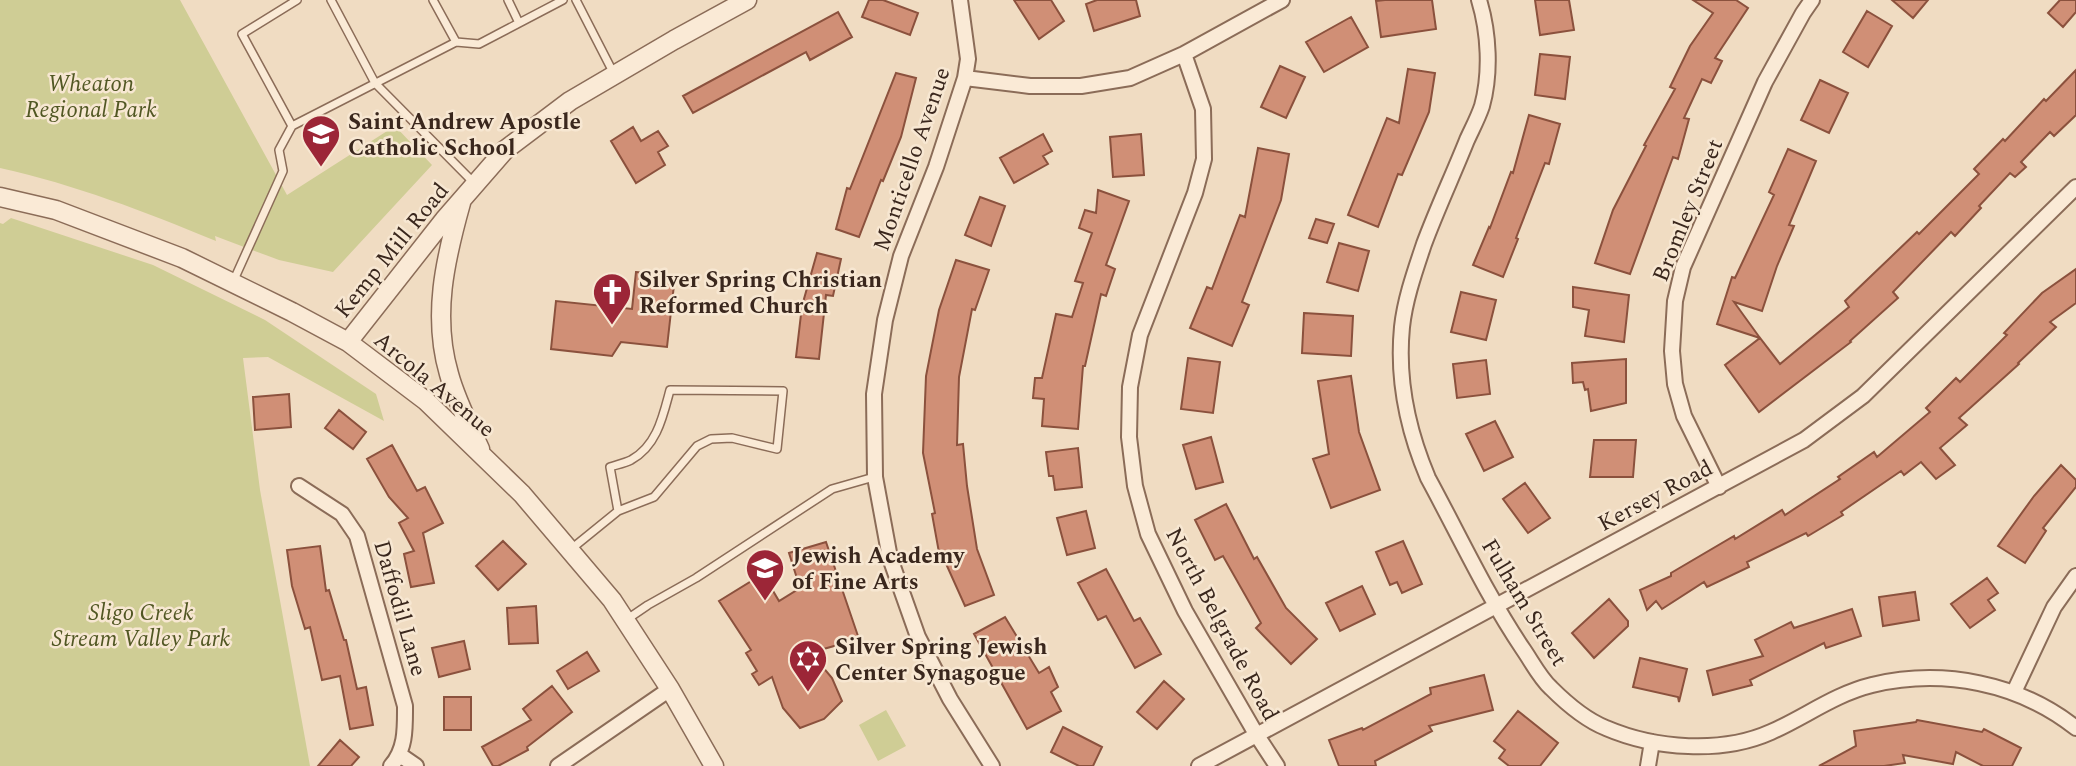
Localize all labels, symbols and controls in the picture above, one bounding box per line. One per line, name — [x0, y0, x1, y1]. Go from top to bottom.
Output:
street label: Monticello Avenue — [864, 63, 960, 256]
park label: Wheaton Regional Park — [25, 67, 157, 128]
place label: Saint Andrew Apostle Catholic School — [348, 105, 581, 166]
school or university icon: Saint Andrew Apostle Catholic School — [300, 113, 342, 168]
street label: Bromley Street — [1644, 134, 1733, 287]
street label: Kemp Mill Road — [326, 175, 458, 327]
place label: Silver Spring Christian Reformed Church — [639, 263, 882, 324]
church icon: Silver Spring Christian Reformed Church — [591, 271, 633, 326]
street label: Arcola Avenue — [366, 324, 503, 447]
street label: Kersey Road — [1592, 451, 1720, 541]
street label: North Belgrade Road — [1156, 522, 1288, 728]
street label: Fulham Street — [1472, 532, 1576, 673]
street label: Daffodil Lane — [363, 536, 436, 681]
place label: Jewish Academy of Fine Arts — [792, 539, 965, 600]
school or university icon: Jewish Academy of Fine Arts — [744, 547, 786, 602]
park label: Sligo Creek Stream Valley Park — [52, 596, 231, 657]
place label: Silver Spring Jewish Center Synagogue — [835, 630, 1048, 691]
synagogue icon: Silver Spring Jewish Center Synagogue — [787, 638, 829, 693]

